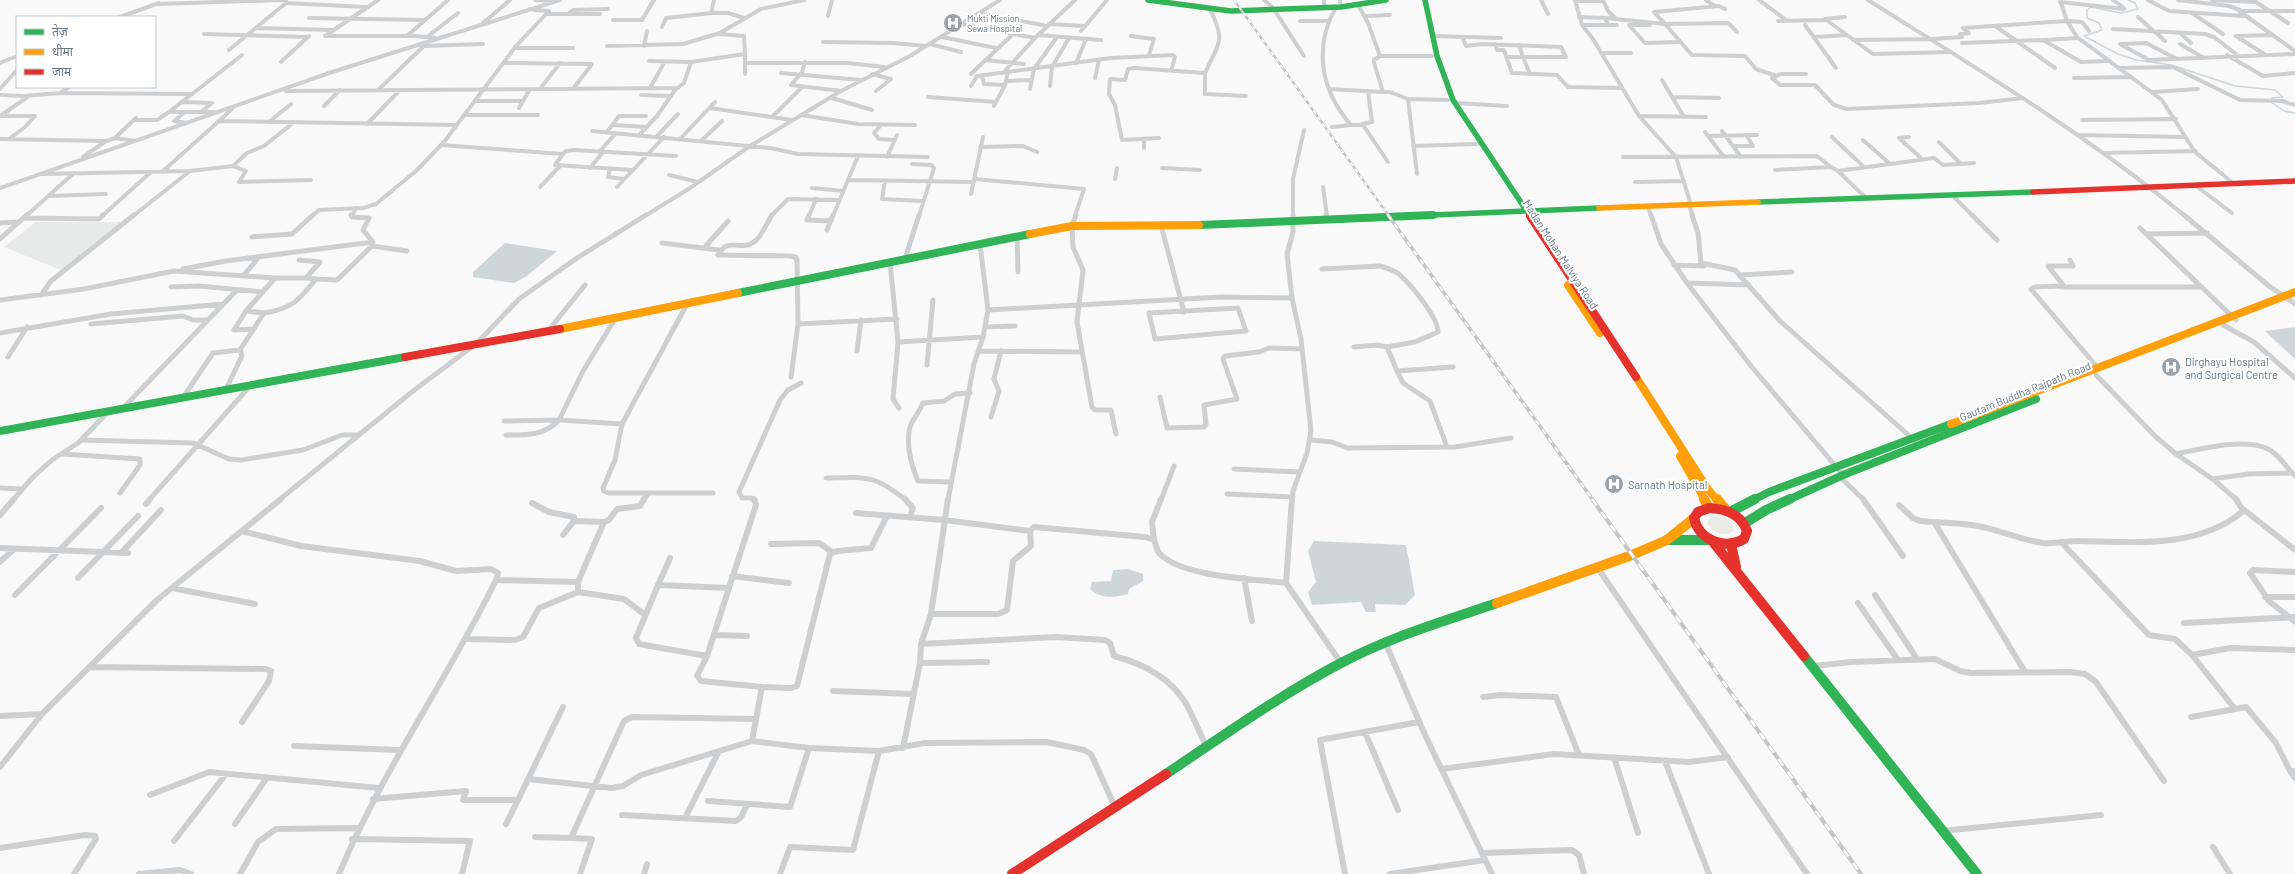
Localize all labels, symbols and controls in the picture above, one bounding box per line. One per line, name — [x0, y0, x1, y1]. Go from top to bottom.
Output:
hospital icon: Mukti Mission Sewa Hospital — [942, 12, 964, 34]
place label: Mukti Mission Sewa Hospital — [967, 13, 1022, 34]
legend — [16, 16, 156, 88]
text: तेज़ — [52, 24, 69, 38]
text: धीमा — [52, 44, 74, 58]
text: जाम — [52, 64, 72, 78]
street label: Madan Mohan Malviya Road — [1521, 197, 1601, 311]
place label: Dirghayu Hospital and Surgical Centre — [2185, 355, 2278, 381]
hospital icon: Dirghayu Hospital and Surgical Centre — [2160, 356, 2182, 378]
street label: Gautam Buddha Rajpath Road — [1957, 359, 2093, 423]
hospital icon: Sarnath Hospital — [1603, 473, 1625, 495]
place label: Sarnath Hospital — [1628, 478, 1707, 491]

